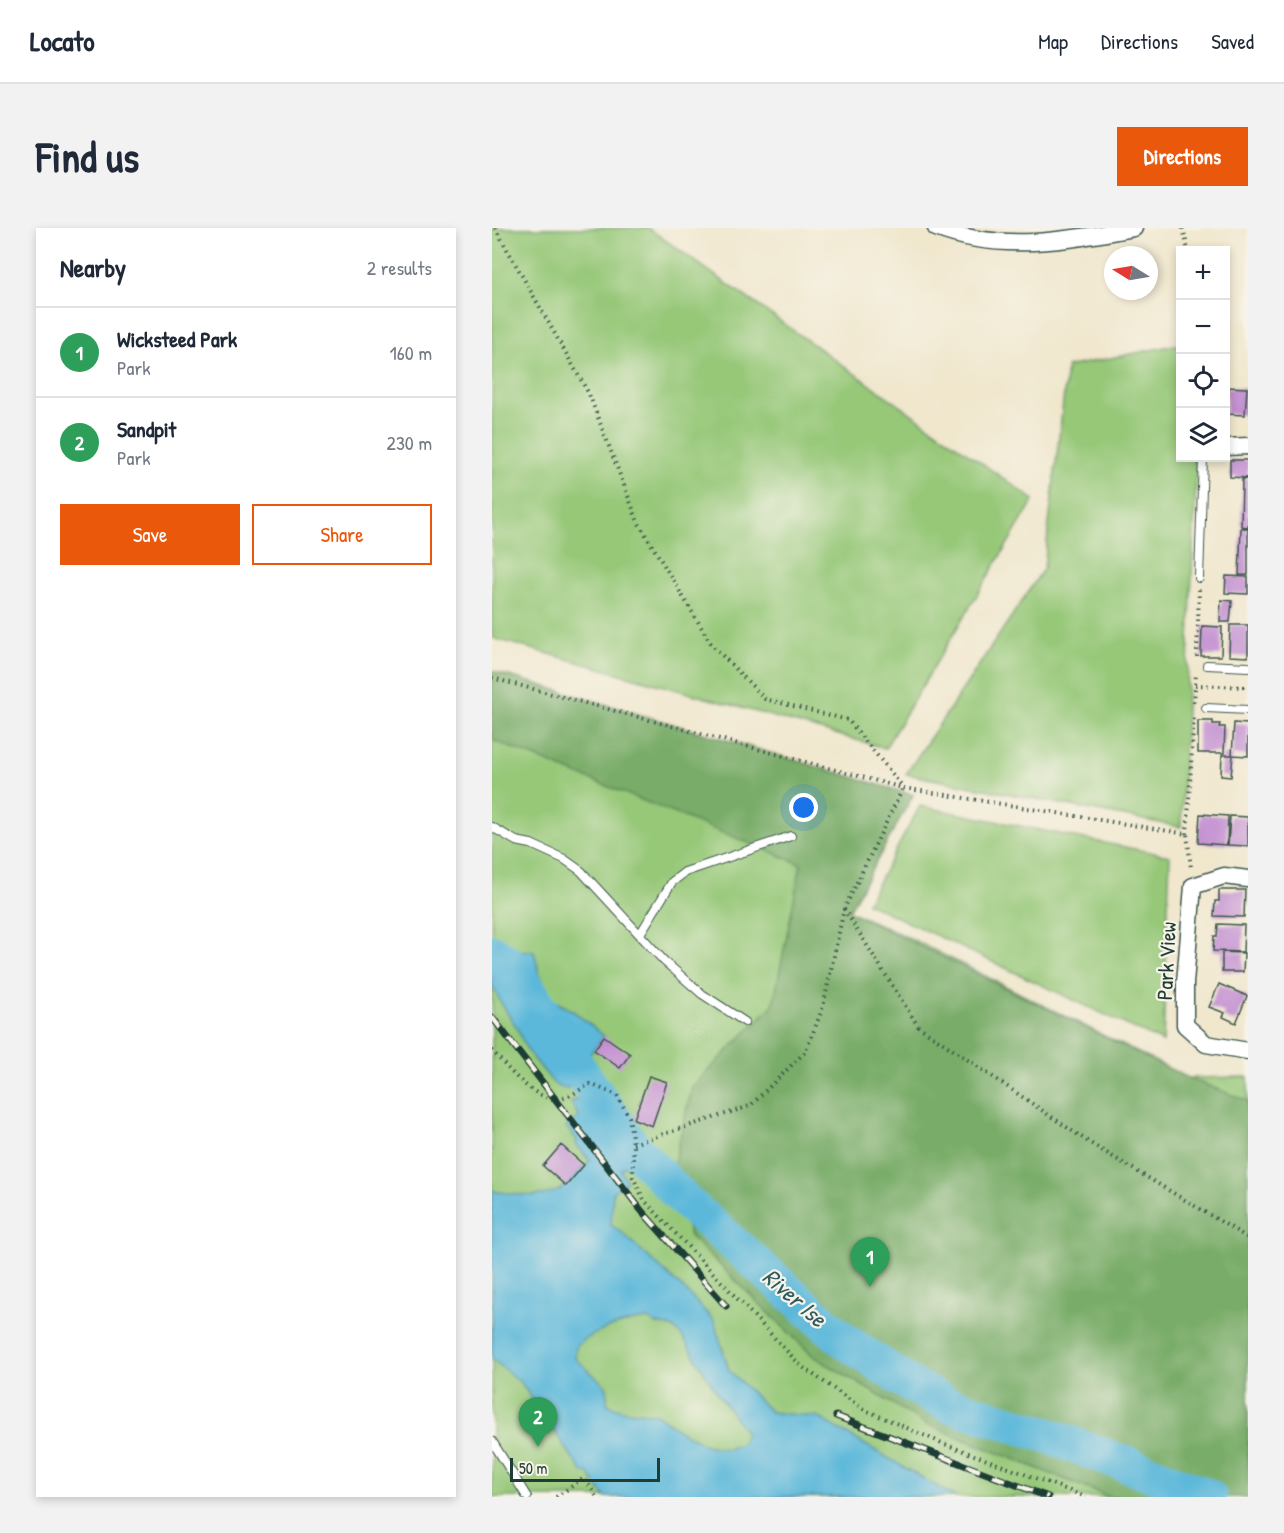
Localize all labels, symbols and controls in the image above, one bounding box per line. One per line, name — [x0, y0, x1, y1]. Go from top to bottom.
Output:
text: Locato — [30, 22, 94, 60]
text: Map — [1038, 27, 1068, 56]
text: Directions — [1101, 27, 1178, 56]
text: Saved — [1211, 27, 1254, 56]
button: Directions — [1117, 127, 1248, 186]
text: Find us — [36, 128, 139, 185]
north arrow — [1104, 246, 1158, 300]
map controls — [1176, 246, 1230, 462]
button: + — [1176, 246, 1230, 300]
text: Nearby — [60, 250, 126, 285]
text: 2 results — [367, 254, 432, 281]
button: − — [1176, 300, 1230, 354]
text: Wicksteed Park — [117, 324, 237, 354]
text: 1 — [76, 339, 83, 366]
text: 160 m — [390, 339, 432, 366]
text: Park — [117, 354, 150, 381]
button: locate — [1176, 354, 1230, 408]
button: layers — [1176, 408, 1230, 462]
text: Sandpit — [117, 414, 176, 444]
text: 2 — [75, 429, 84, 456]
text: 230 m — [387, 429, 432, 456]
text: Park — [117, 444, 150, 471]
button: Save — [60, 504, 240, 565]
button: Share — [252, 504, 432, 565]
your location — [789, 793, 818, 822]
street label: Park View — [1149, 921, 1183, 1001]
pin: 1 — [850, 1238, 890, 1287]
water label: River Ise — [756, 1260, 835, 1334]
pin: 2 — [518, 1398, 558, 1447]
scale bar — [510, 1455, 660, 1482]
text: 50 m — [519, 1457, 548, 1479]

